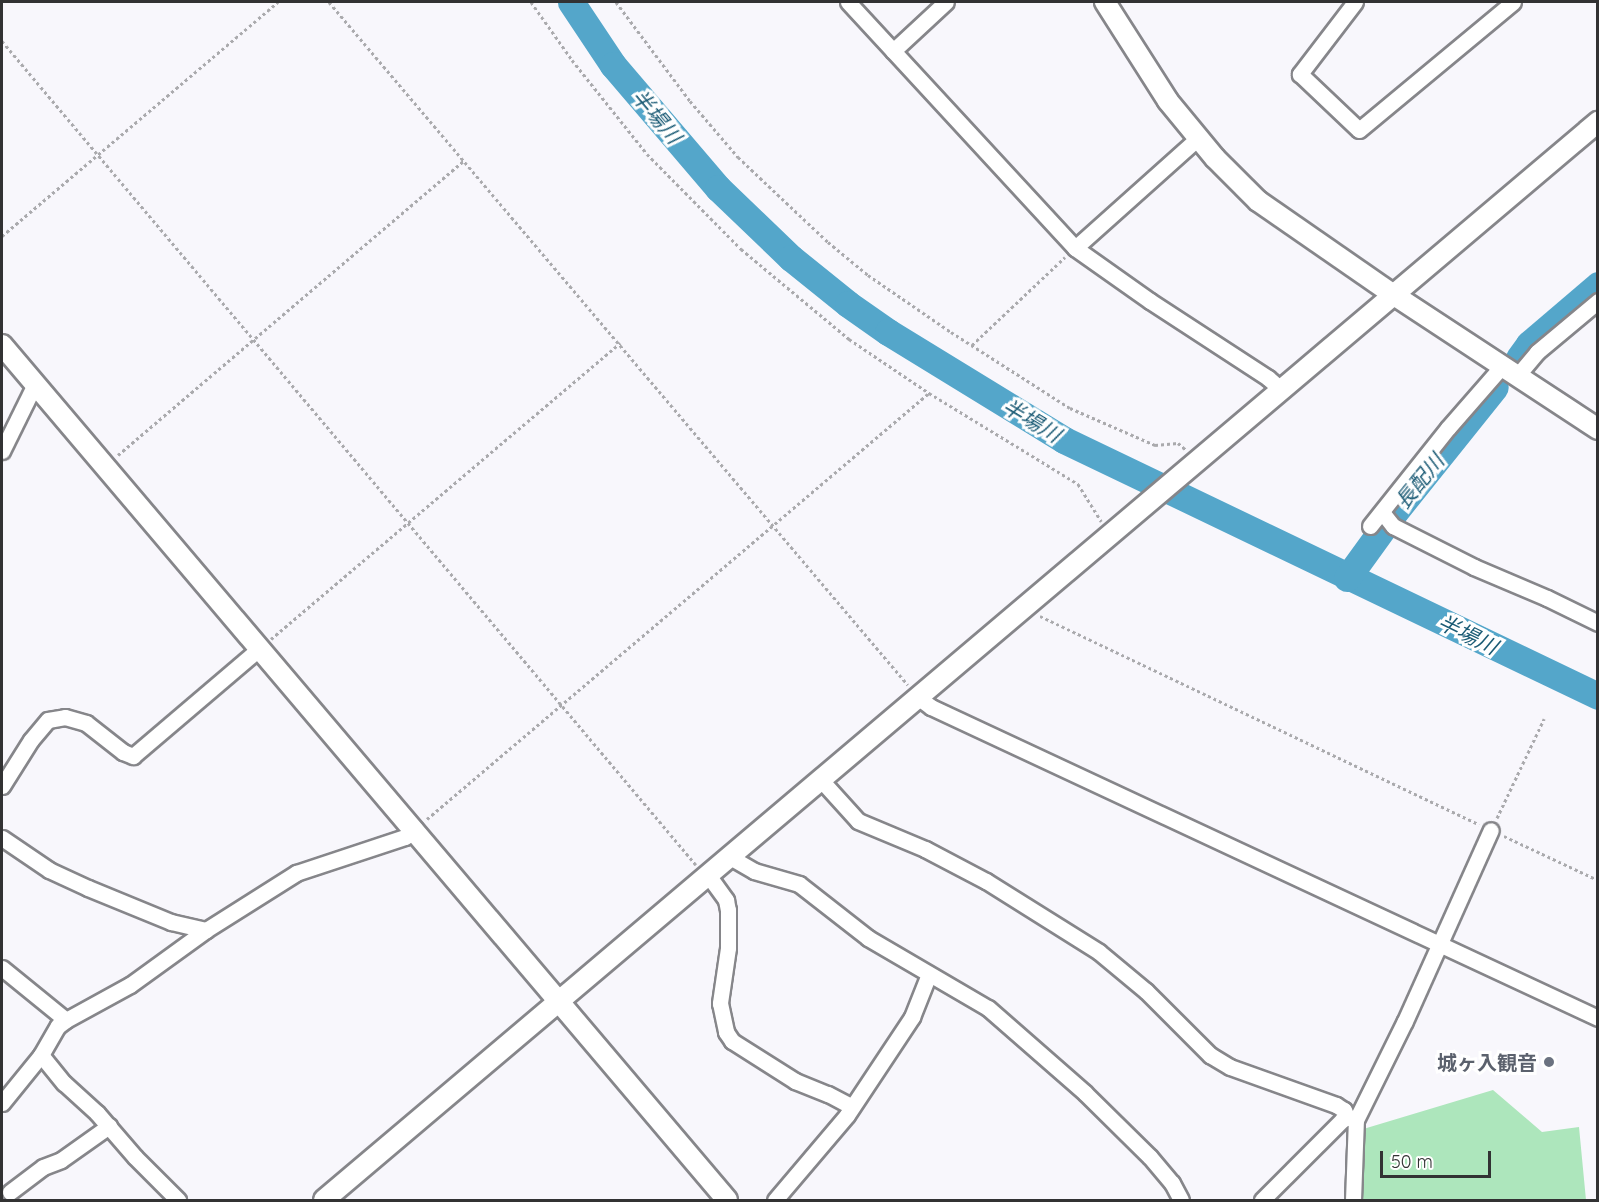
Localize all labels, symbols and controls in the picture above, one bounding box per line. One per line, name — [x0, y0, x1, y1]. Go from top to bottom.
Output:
water label: 半場川 — [627, 84, 687, 148]
water label: 半場川 — [999, 393, 1065, 447]
water label: 長配川 — [1389, 449, 1449, 513]
water label: 半場川 — [1434, 609, 1502, 659]
place label: 城ヶ入観音 — [1437, 1050, 1537, 1074]
marker: 城ヶ入観音 — [1542, 1055, 1556, 1069]
scale bar — [1383, 1139, 1494, 1177]
text: 50 m — [1391, 1150, 1433, 1173]

